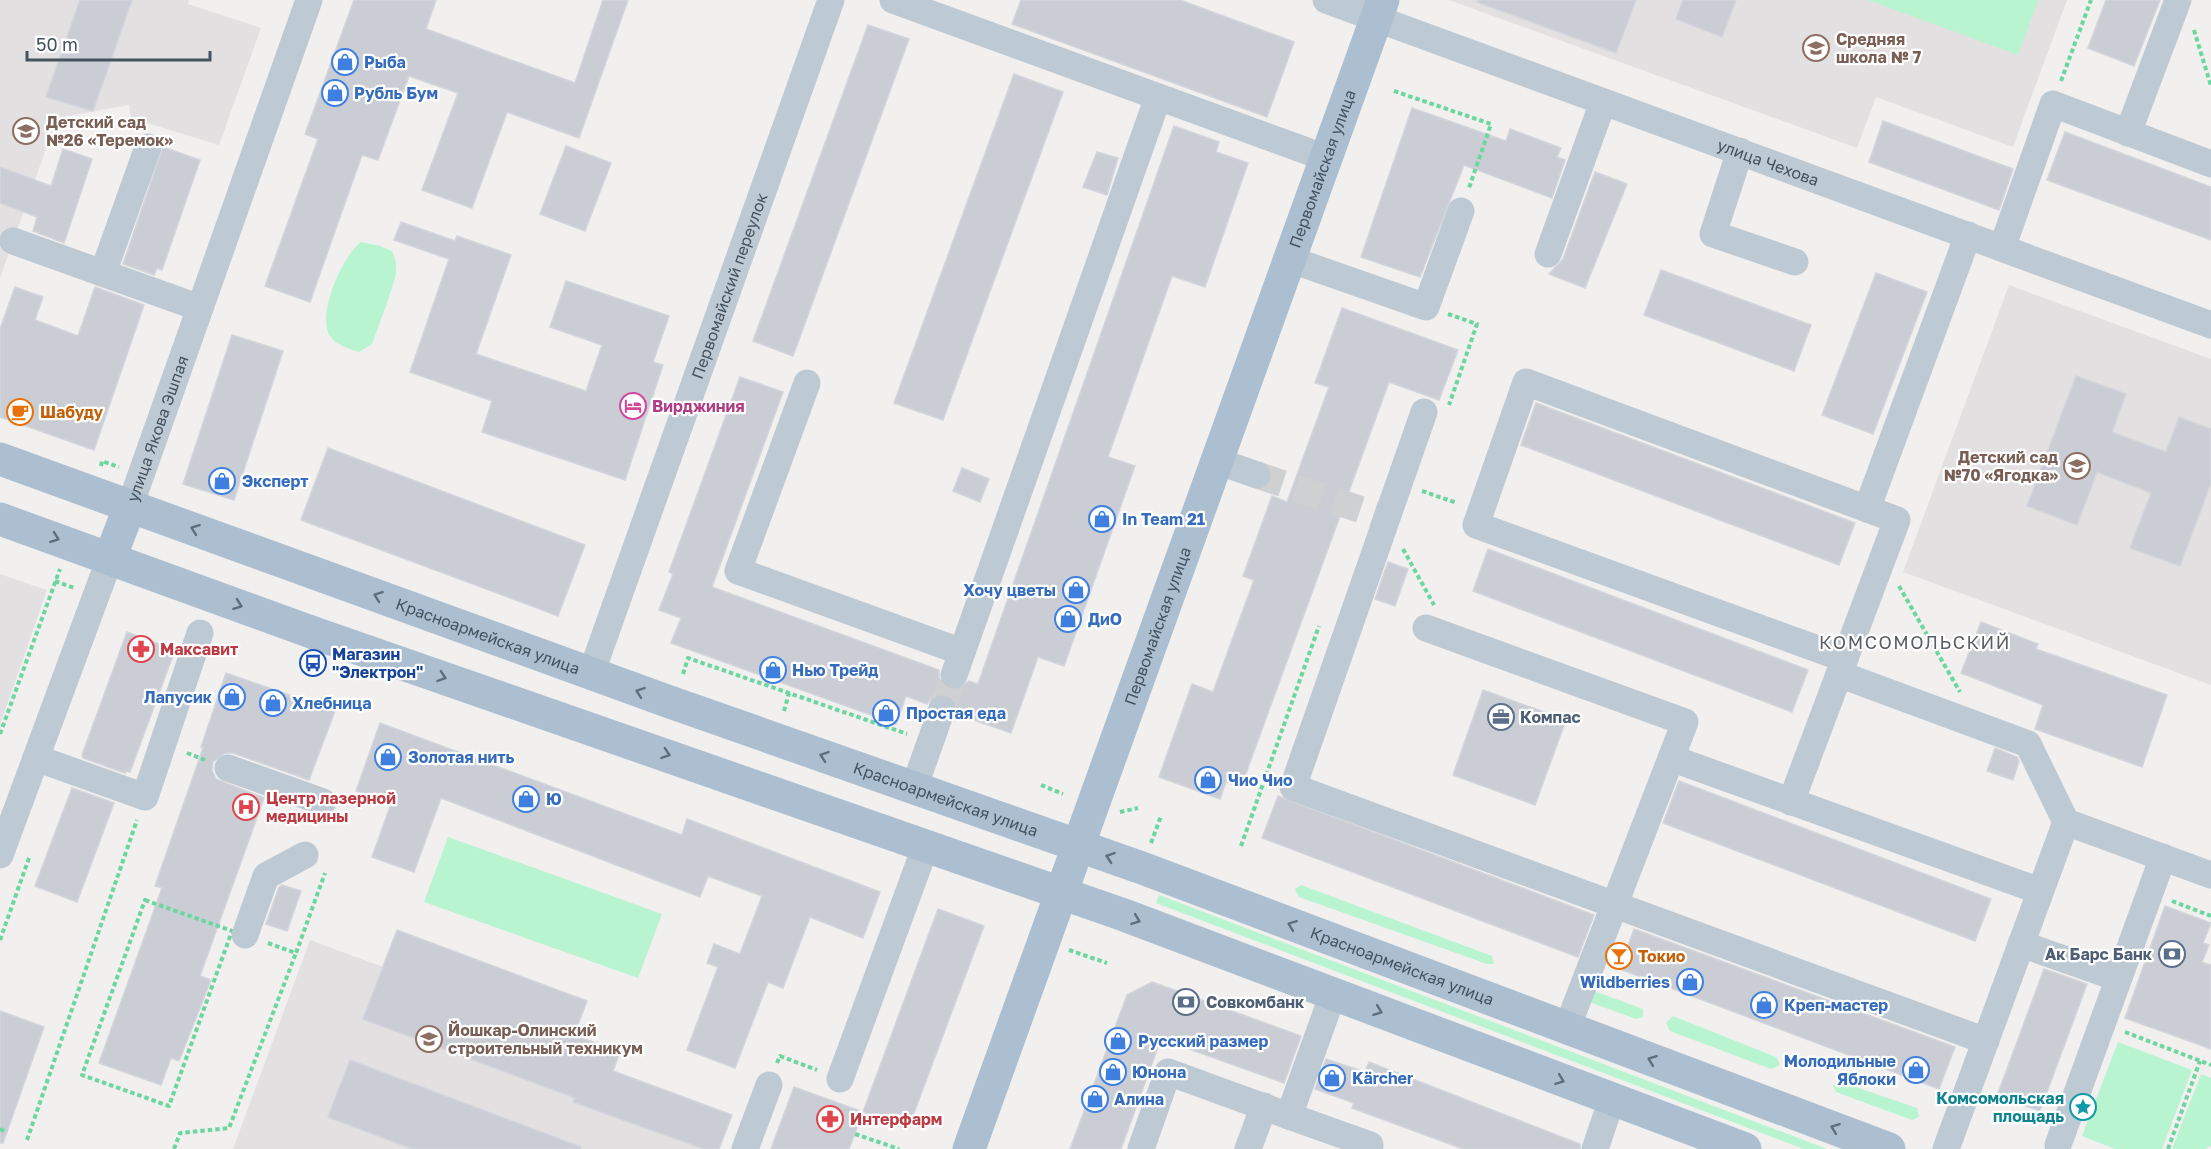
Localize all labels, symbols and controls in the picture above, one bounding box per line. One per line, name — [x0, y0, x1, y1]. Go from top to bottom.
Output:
scale bar — [27, 24, 210, 62]
place label: Средняя школа № 7 — [1836, 29, 1921, 67]
text: 50 m — [36, 33, 78, 55]
school or university icon: Средняя школа № 7 — [1801, 33, 1831, 63]
shop icon: Рыба — [330, 47, 360, 77]
place label: Рыба — [364, 52, 406, 72]
shop icon: Рубль Бум — [320, 78, 350, 108]
place label: Рубль Бум — [354, 83, 438, 103]
street label: Первомайская улица — [1284, 87, 1360, 251]
place label: Детский сад №26 «Теремок» — [46, 112, 173, 150]
school or university icon: Детский сад №26 «Теремок» — [11, 116, 41, 146]
street label: улица Чехова — [1715, 135, 1822, 190]
street label: Первомайский переулок — [687, 190, 772, 382]
street label: улица Якова Эшпая — [122, 353, 192, 505]
hotel icon: Вирджиния — [618, 391, 648, 421]
place label: Вирджиния — [652, 396, 745, 416]
cafe icon: Шабуду — [5, 397, 35, 427]
place label: Шабуду — [40, 402, 104, 422]
place label: Детский сад №70 «Ягодка» — [1944, 447, 2058, 485]
school or university icon: Детский сад №70 «Ягодка» — [2062, 451, 2092, 481]
shop icon: Эксперт — [207, 466, 237, 496]
place label: Эксперт — [242, 471, 309, 491]
shop icon: In Team 21 — [1087, 504, 1117, 534]
place label: In Team 21 — [1122, 509, 1205, 529]
one-way arrow — [190, 524, 201, 537]
one-way arrow — [49, 531, 60, 544]
street label: Первомайская улица — [1120, 544, 1195, 708]
shop icon: Хочу цветы — [1061, 575, 1091, 605]
place label: Хочу цветы — [963, 580, 1056, 600]
one-way arrow — [373, 591, 384, 604]
street label: Красноармейская улица — [393, 593, 583, 679]
one-way arrow — [232, 598, 243, 610]
shop icon: ДиО — [1053, 604, 1083, 634]
place label: ДиО — [1088, 609, 1122, 629]
district label: КОМСОМОЛЬСКИЙ — [1819, 631, 2011, 653]
pharmacy icon: Максавит — [126, 634, 156, 664]
place label: Максавит — [160, 639, 238, 659]
place label: Магазин "Электрон" — [332, 644, 423, 682]
bus stop icon: Магазин "Электрон" — [298, 648, 328, 678]
shop icon: Нью Трейд — [758, 655, 788, 685]
place label: Нью Трейд — [792, 660, 878, 680]
one-way arrow — [436, 670, 447, 683]
shop icon: Лапусик — [217, 682, 247, 712]
one-way arrow — [636, 686, 646, 699]
place label: Лапусик — [144, 687, 213, 707]
shop icon: Хлебница — [258, 688, 288, 718]
place label: Хлебница — [292, 693, 371, 713]
shop icon: Простая еда — [871, 698, 901, 728]
office icon: Компас — [1486, 702, 1516, 732]
place label: Простая еда — [906, 703, 1006, 723]
place label: Компас — [1520, 707, 1581, 727]
shop icon: Золотая нить — [373, 742, 403, 772]
place label: Золотая нить — [408, 747, 514, 767]
one-way arrow — [660, 747, 671, 760]
one-way arrow — [819, 751, 830, 764]
street label: Красноармейская улица — [851, 757, 1041, 841]
shop icon: Чио Чио — [1193, 765, 1223, 795]
place label: Чио Чио — [1228, 770, 1293, 790]
shop icon: Ю — [511, 784, 541, 814]
place label: Центр лазерной медицины — [266, 788, 396, 826]
place label: Ю — [546, 789, 562, 809]
hospital icon: Центр лазерной медицины — [231, 792, 261, 822]
one-way arrow — [1105, 852, 1116, 865]
one-way arrow — [1130, 913, 1141, 925]
one-way arrow — [1288, 920, 1299, 932]
street label: Красноармейская улица — [1308, 922, 1497, 1009]
bank icon: Ак Барс Банк — [2157, 939, 2187, 969]
bar icon: Токио — [1604, 941, 1634, 971]
place label: Ак Барс Банк — [2045, 944, 2153, 964]
place label: Токио — [1638, 946, 1686, 966]
shop icon: Wildberries — [1675, 967, 1705, 997]
place label: Wildberries — [1580, 972, 1670, 992]
bank icon: Совкомбанк — [1171, 987, 1201, 1017]
shop icon: Креп-мастер — [1749, 990, 1779, 1020]
place label: Совкомбанк — [1206, 992, 1305, 1012]
place label: Креп-мастер — [1784, 995, 1888, 1015]
one-way arrow — [1372, 1004, 1383, 1016]
place label: Йошкар-Олинский строительный техникум — [448, 1020, 643, 1058]
school or university icon: Йошкар-Олинский строительный техникум — [414, 1024, 444, 1054]
shop icon: Русский размер — [1103, 1026, 1133, 1056]
place label: Русский размер — [1138, 1031, 1268, 1051]
place label: Молодильные Яблоки — [1784, 1051, 1896, 1089]
one-way arrow — [1647, 1055, 1658, 1067]
shop icon: Молодильные Яблоки — [1901, 1055, 1931, 1085]
shop icon: Юнона — [1098, 1057, 1128, 1087]
place label: Юнона — [1132, 1062, 1186, 1082]
shop icon: Kärcher — [1317, 1063, 1347, 1093]
place label: Kärcher — [1352, 1068, 1413, 1088]
one-way arrow — [1554, 1072, 1565, 1085]
shop icon: Алина — [1080, 1084, 1110, 1114]
place label: Комсомольская площадь — [1936, 1088, 2064, 1126]
place label: Алина — [1114, 1089, 1164, 1109]
place icon: Комсомольская площадь — [2068, 1092, 2098, 1122]
pharmacy icon: Интерфарм — [815, 1104, 845, 1134]
place label: Интерфарм — [850, 1109, 942, 1129]
one-way arrow — [1830, 1123, 1840, 1136]

